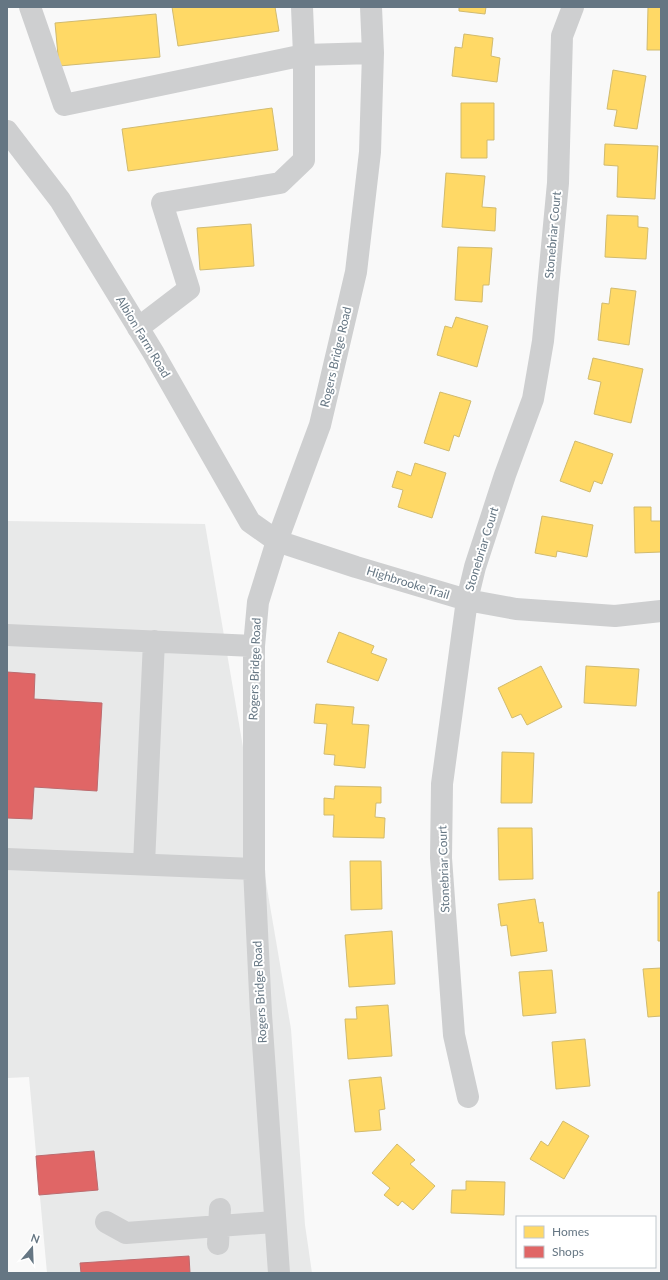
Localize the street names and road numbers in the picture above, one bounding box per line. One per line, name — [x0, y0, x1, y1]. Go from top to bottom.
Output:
street label: Stonebriar Court — [541, 190, 564, 279]
street label: Albion Farm Road — [113, 293, 174, 380]
street label: Rogers Bridge Road — [317, 305, 354, 409]
street label: Stonebriar Court — [462, 504, 502, 593]
street label: Highbrooke Trail — [365, 563, 451, 602]
street label: Rogers Bridge Road — [245, 617, 264, 721]
street label: Stonebriar Court — [434, 824, 453, 913]
street label: Rogers Bridge Road — [249, 940, 270, 1044]

